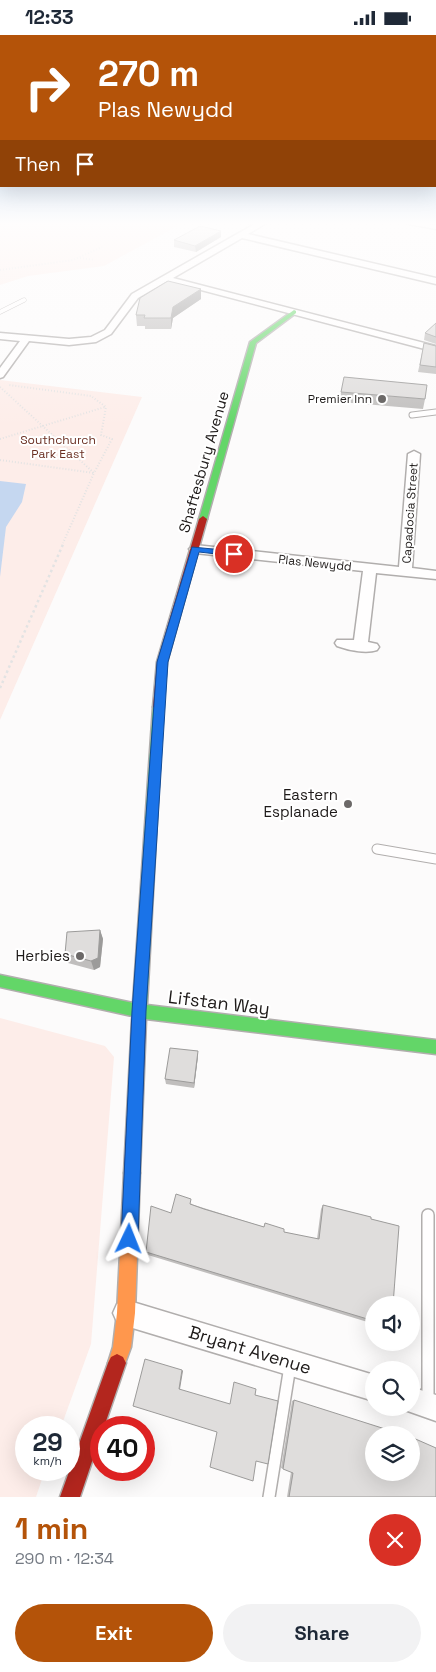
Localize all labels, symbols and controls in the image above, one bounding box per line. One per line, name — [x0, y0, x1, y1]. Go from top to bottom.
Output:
text: 12:33 — [25, 5, 74, 30]
text: 270 m — [98, 52, 199, 96]
icon: right — [15, 55, 80, 120]
text: Plas Newydd — [98, 95, 233, 123]
icon: arrive — [71, 150, 99, 178]
text: Then — [15, 152, 61, 177]
street label: Shaftesbury Avenue — [174, 389, 233, 535]
place label: Premier Inn — [308, 391, 372, 407]
marker: Premier Inn — [376, 393, 388, 405]
park label: Southchurch Park East — [20, 432, 96, 462]
street label: Capadocia Street — [398, 462, 422, 564]
pin — [213, 533, 255, 575]
icon: arrive — [220, 540, 248, 568]
street label: Plas Newydd — [277, 551, 353, 575]
place label: Eastern Esplanade — [264, 785, 338, 821]
marker: Eastern Esplanade — [342, 798, 354, 810]
place label: Herbies — [16, 946, 70, 965]
marker: Herbies — [74, 950, 86, 962]
street label: Lifstan Way — [167, 985, 271, 1020]
position arrow — [102, 1212, 154, 1264]
map controls — [365, 1296, 420, 1481]
button: sound — [365, 1296, 420, 1351]
street label: Bryant Avenue — [186, 1320, 314, 1379]
button: search — [365, 1361, 420, 1416]
speed limit sign: 40 — [90, 1416, 155, 1481]
text: 29 — [32, 1426, 63, 1458]
button: layers — [365, 1426, 420, 1481]
text: km/h — [33, 1453, 62, 1469]
text: 1 min — [15, 1509, 88, 1548]
button: close — [369, 1514, 421, 1566]
text: 290 m · 12:34 — [15, 1548, 114, 1569]
button: Exit — [15, 1604, 213, 1662]
button: Share — [223, 1604, 421, 1662]

